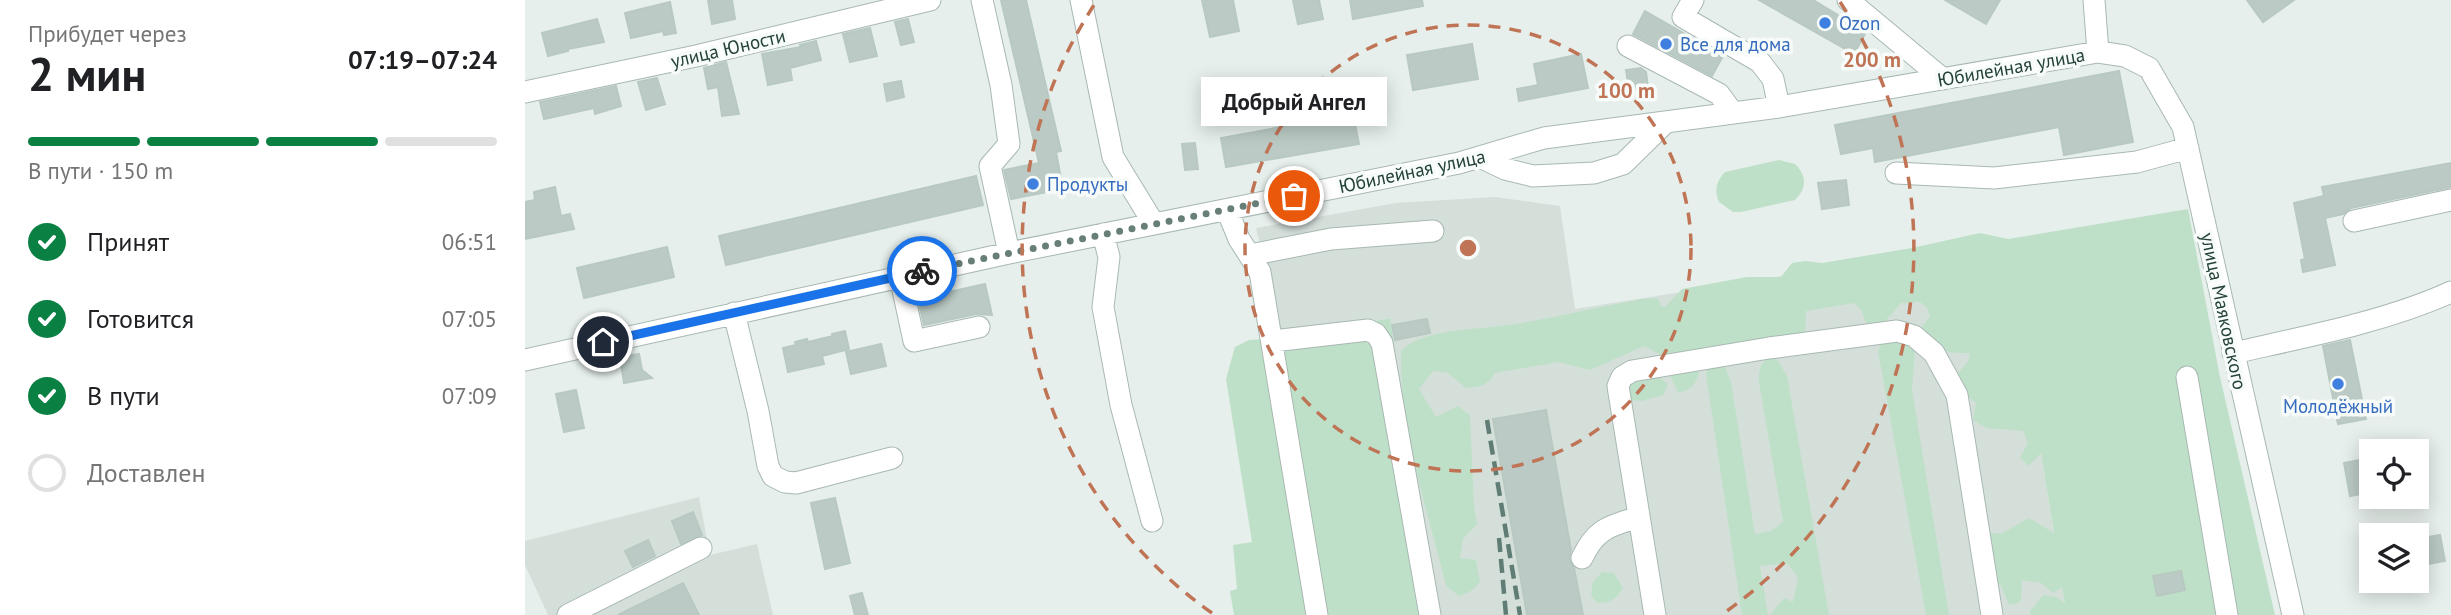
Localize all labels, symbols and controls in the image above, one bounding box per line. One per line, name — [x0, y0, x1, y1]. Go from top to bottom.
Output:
place label: Ozon — [1839, 11, 1880, 35]
marker: Ozon — [1817, 15, 1833, 31]
text: Прибудет через — [28, 19, 187, 48]
street label: улица Юности — [668, 23, 788, 73]
place label: Все для дома — [1680, 32, 1791, 56]
marker: Все для дома — [1658, 36, 1674, 52]
street label: Юбилейная улица — [1935, 42, 2087, 92]
text: 07:19–07:24 — [348, 43, 497, 76]
text: 2 мин — [28, 44, 146, 104]
text: 200 m — [1843, 46, 1901, 73]
callout: Добрый Ангел — [1201, 77, 1387, 126]
text: 100 m — [1597, 77, 1655, 104]
text: Добрый Ангел — [1222, 87, 1366, 116]
street label: Юбилейная улица — [1337, 144, 1487, 198]
text: В пути · 150 m — [28, 156, 173, 185]
pin — [1264, 166, 1324, 226]
place label: Продукты — [1047, 172, 1128, 196]
marker: Продукты — [1025, 176, 1041, 192]
icon: bag — [1275, 177, 1313, 215]
icon: check — [28, 223, 66, 261]
text: Принят — [87, 225, 169, 258]
text: 06:51 — [442, 227, 497, 256]
street label: улица Маяковского — [2196, 230, 2252, 392]
courier — [887, 236, 957, 306]
centre of rings — [1456, 236, 1480, 260]
icon: bike — [903, 252, 941, 290]
icon: check — [28, 300, 66, 338]
text: Готовится — [87, 302, 194, 335]
text: 07:05 — [442, 304, 497, 333]
pin — [573, 312, 633, 372]
icon: home — [584, 323, 622, 361]
marker: Молодёжный — [2330, 376, 2346, 392]
icon: check — [28, 377, 66, 415]
text: В пути — [87, 379, 160, 412]
text: 07:09 — [442, 381, 497, 410]
place label: Молодёжный — [2283, 394, 2393, 418]
map controls — [2359, 439, 2429, 593]
button: locate — [2359, 439, 2429, 509]
text: Доставлен — [87, 456, 206, 489]
button: layers — [2359, 523, 2429, 593]

